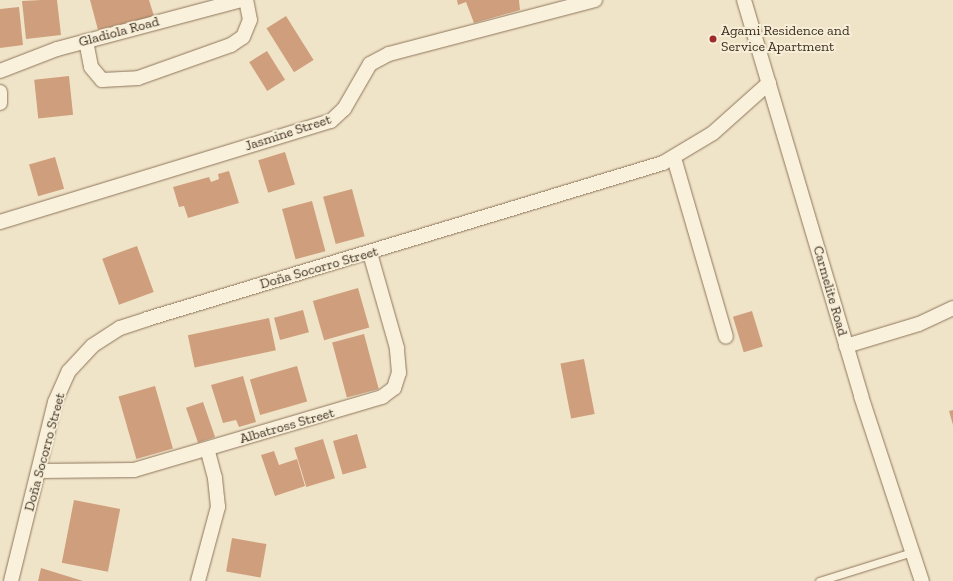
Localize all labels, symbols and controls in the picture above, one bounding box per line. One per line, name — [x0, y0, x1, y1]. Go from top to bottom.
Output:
street label: Gladiola Road — [77, 13, 161, 51]
place label: Agami Residence and Service Apartment — [721, 23, 850, 56]
marker: Agami Residence and Service Apartment — [708, 34, 718, 44]
street label: Jasmine Street — [243, 111, 333, 155]
street label: Doña Socorro Street — [258, 243, 380, 293]
street label: Carmelite Road — [809, 244, 851, 338]
street label: Doña Socorro Street — [21, 391, 69, 513]
street label: Albatross Street — [238, 404, 336, 448]

